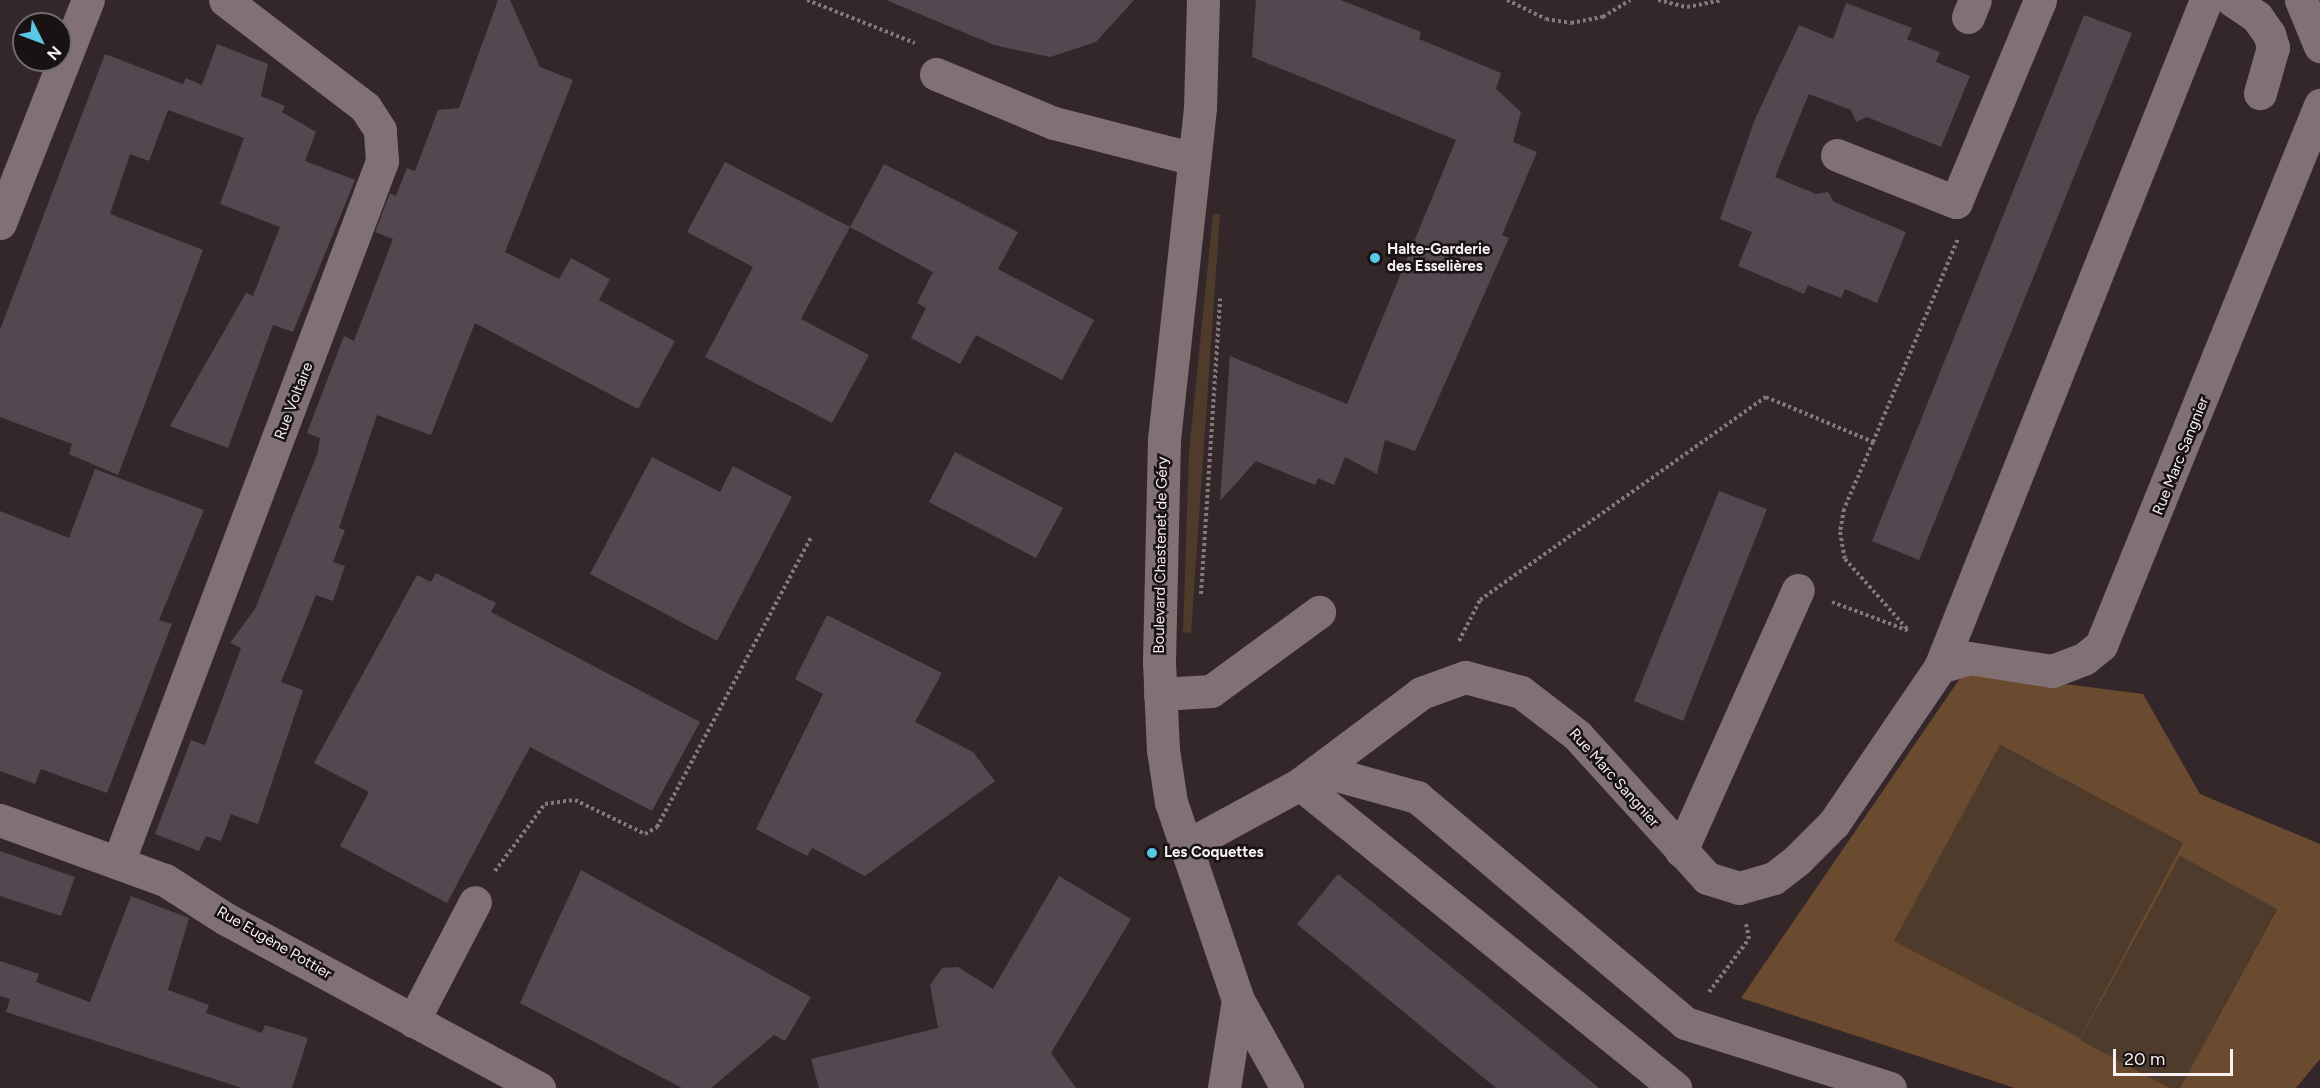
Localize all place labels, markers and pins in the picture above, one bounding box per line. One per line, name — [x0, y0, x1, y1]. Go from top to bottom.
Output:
place label: Halte-Garderie des Esselières — [1387, 240, 1490, 275]
marker: Halte-Garderie des Esselières — [1368, 251, 1382, 265]
place label: Les Coquettes — [1164, 844, 1263, 862]
marker: Les Coquettes — [1145, 846, 1159, 860]

